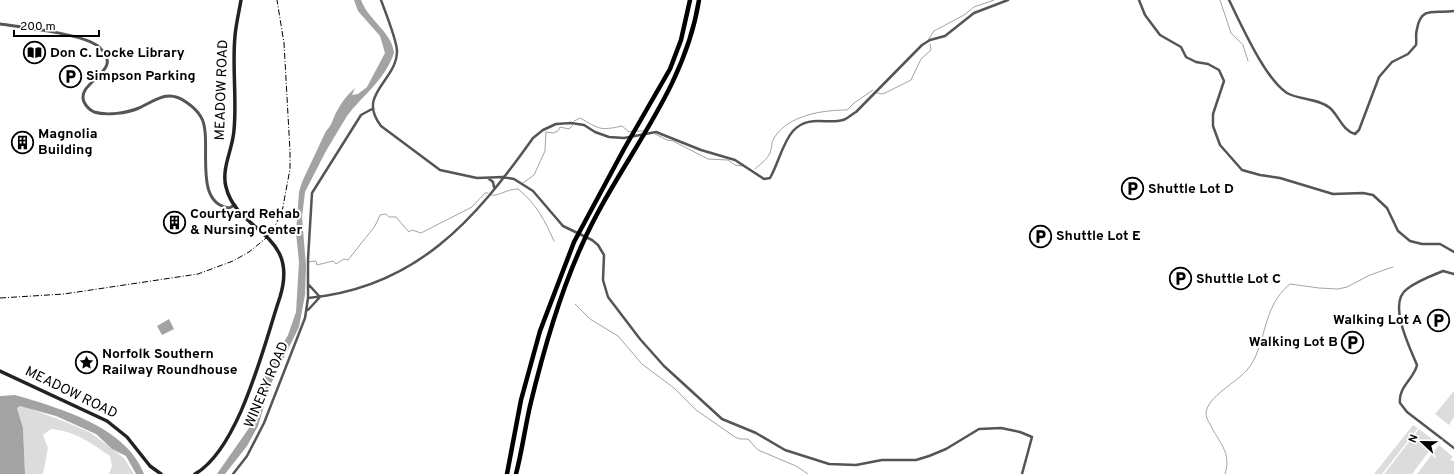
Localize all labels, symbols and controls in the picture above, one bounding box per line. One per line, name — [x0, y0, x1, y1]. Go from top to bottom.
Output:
scale bar — [14, 12, 99, 38]
text: 200 m — [20, 19, 56, 35]
street label: MEADOW ROAD — [212, 39, 232, 141]
library icon: Don C. Locke Library — [21, 40, 47, 66]
place label: Don C. Locke Library — [50, 45, 185, 62]
parking icon: Simpson Parking — [57, 63, 83, 89]
place label: Simpson Parking — [86, 68, 196, 85]
place label: Magnolia Building — [38, 126, 97, 159]
building icon: Magnolia Building — [9, 129, 35, 155]
parking icon: Shuttle Lot D — [1119, 176, 1145, 202]
place label: Shuttle Lot D — [1148, 181, 1234, 198]
place label: Courtyard Rehab & Nursing Center — [190, 206, 302, 239]
building icon: Courtyard Rehab & Nursing Center — [161, 209, 187, 235]
parking icon: Shuttle Lot E — [1028, 223, 1054, 249]
place label: Shuttle Lot E — [1056, 228, 1141, 245]
parking icon: Shuttle Lot C — [1168, 266, 1194, 292]
place label: Shuttle Lot C — [1196, 271, 1281, 288]
parking icon: Walking Lot A — [1425, 307, 1451, 333]
place label: Walking Lot A — [1333, 312, 1422, 329]
parking icon: Walking Lot B — [1340, 329, 1366, 355]
place label: Walking Lot B — [1249, 334, 1338, 351]
street label: WINERY ROAD — [241, 339, 293, 431]
place label: Norfolk Southern Railway Roundhouse — [102, 346, 238, 379]
place icon: Norfolk Southern Railway Roundhouse — [74, 349, 100, 375]
street label: MEADOW ROAD — [22, 363, 120, 423]
north arrow — [1402, 422, 1442, 462]
text: N — [1406, 432, 1422, 445]

